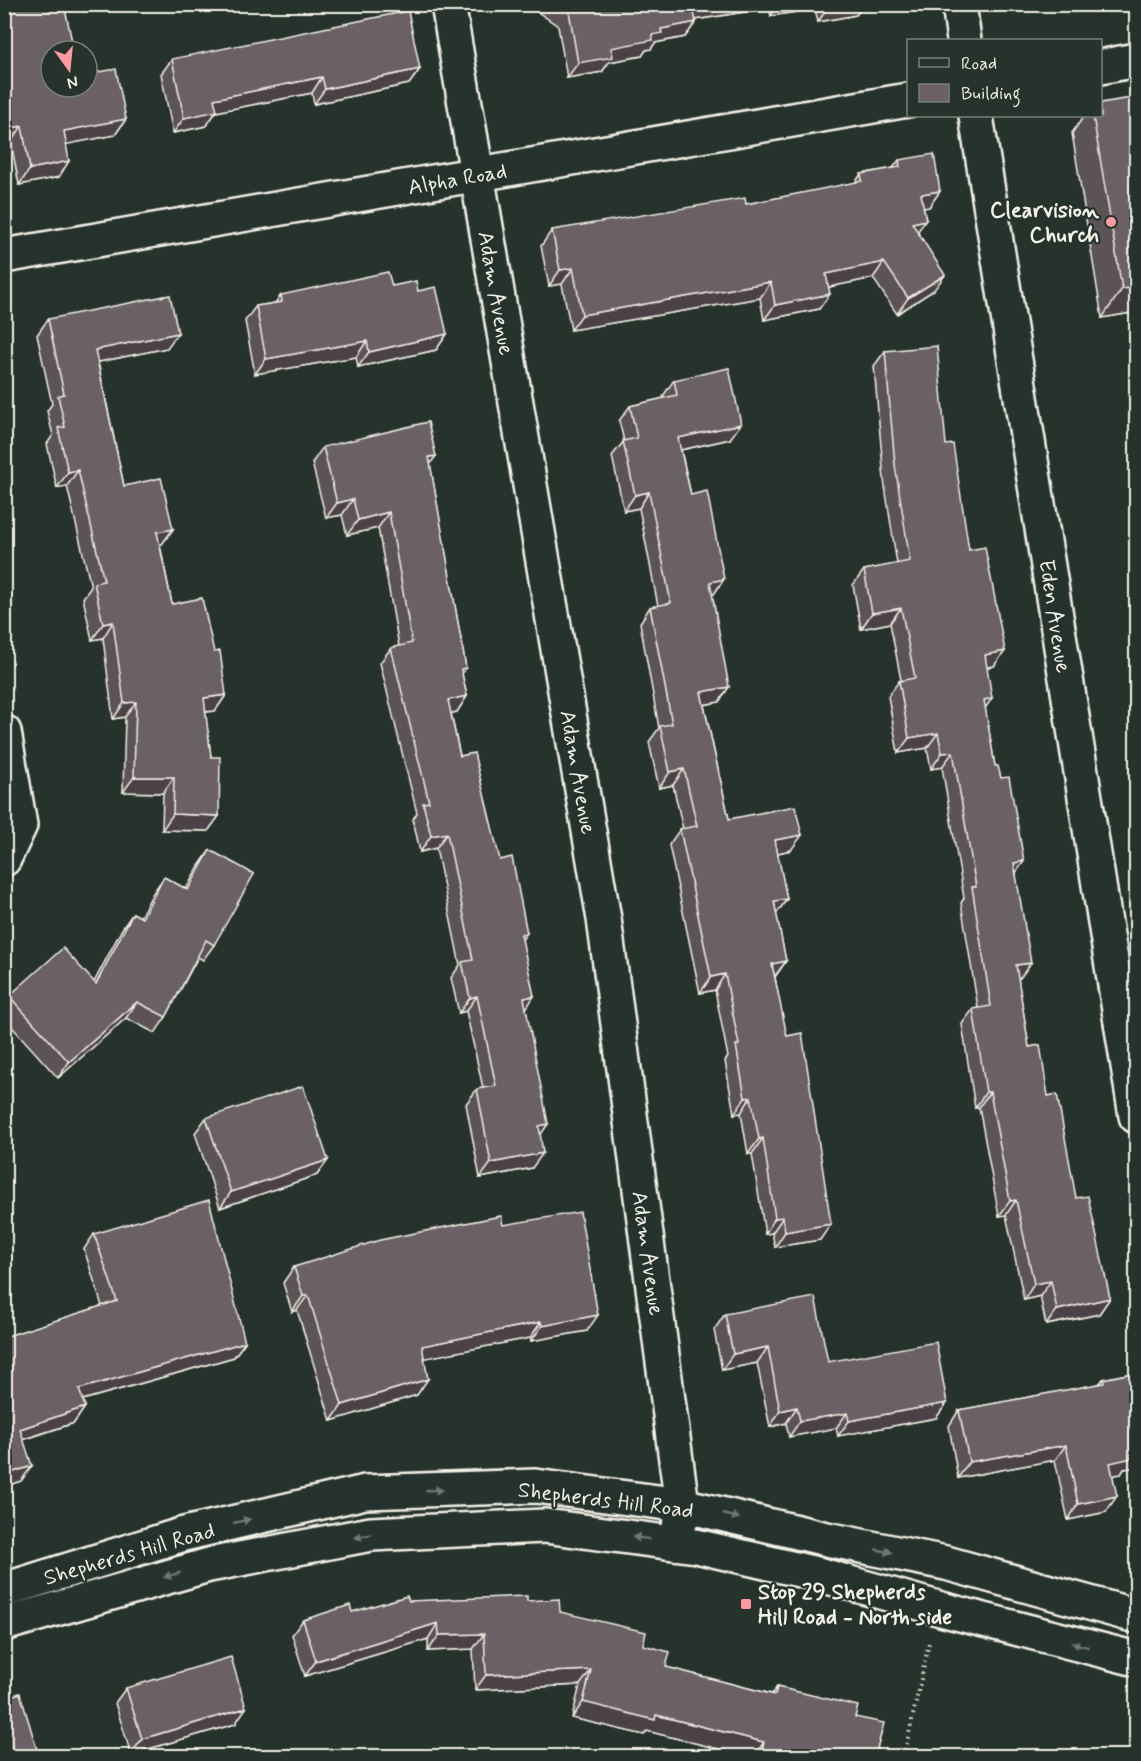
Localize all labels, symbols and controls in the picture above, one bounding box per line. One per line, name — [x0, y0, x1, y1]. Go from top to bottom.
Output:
north arrow — [39, 39, 99, 99]
legend — [907, 39, 1102, 117]
text: Road — [961, 52, 997, 76]
text: N — [65, 71, 80, 94]
text: Building — [961, 82, 1021, 108]
street label: Alpha Road — [406, 158, 509, 202]
place label: Clearvision Church — [990, 197, 1100, 250]
marker: Clearvision Church — [1104, 215, 1118, 229]
street label: Adam Avenue — [470, 229, 520, 358]
street label: Eden Avenue — [1031, 558, 1077, 675]
street label: Adam Avenue — [552, 708, 602, 837]
street label: Adam Avenue — [624, 1189, 670, 1317]
street label: Shepherds Hill Road — [516, 1476, 695, 1526]
one-way arrow — [424, 1485, 443, 1494]
one-way arrow — [722, 1512, 740, 1522]
one-way arrow — [233, 1516, 252, 1525]
street label: Shepherds Hill Road — [41, 1517, 218, 1593]
one-way arrow — [353, 1532, 372, 1541]
one-way arrow — [631, 1534, 650, 1543]
one-way arrow — [875, 1546, 893, 1556]
one-way arrow — [163, 1571, 181, 1580]
place label: Stop 29 Shepherds Hill Road - North side — [758, 1579, 952, 1632]
marker: Stop 29 Shepherds Hill Road - North side — [739, 1597, 753, 1611]
one-way arrow — [1071, 1639, 1089, 1649]

